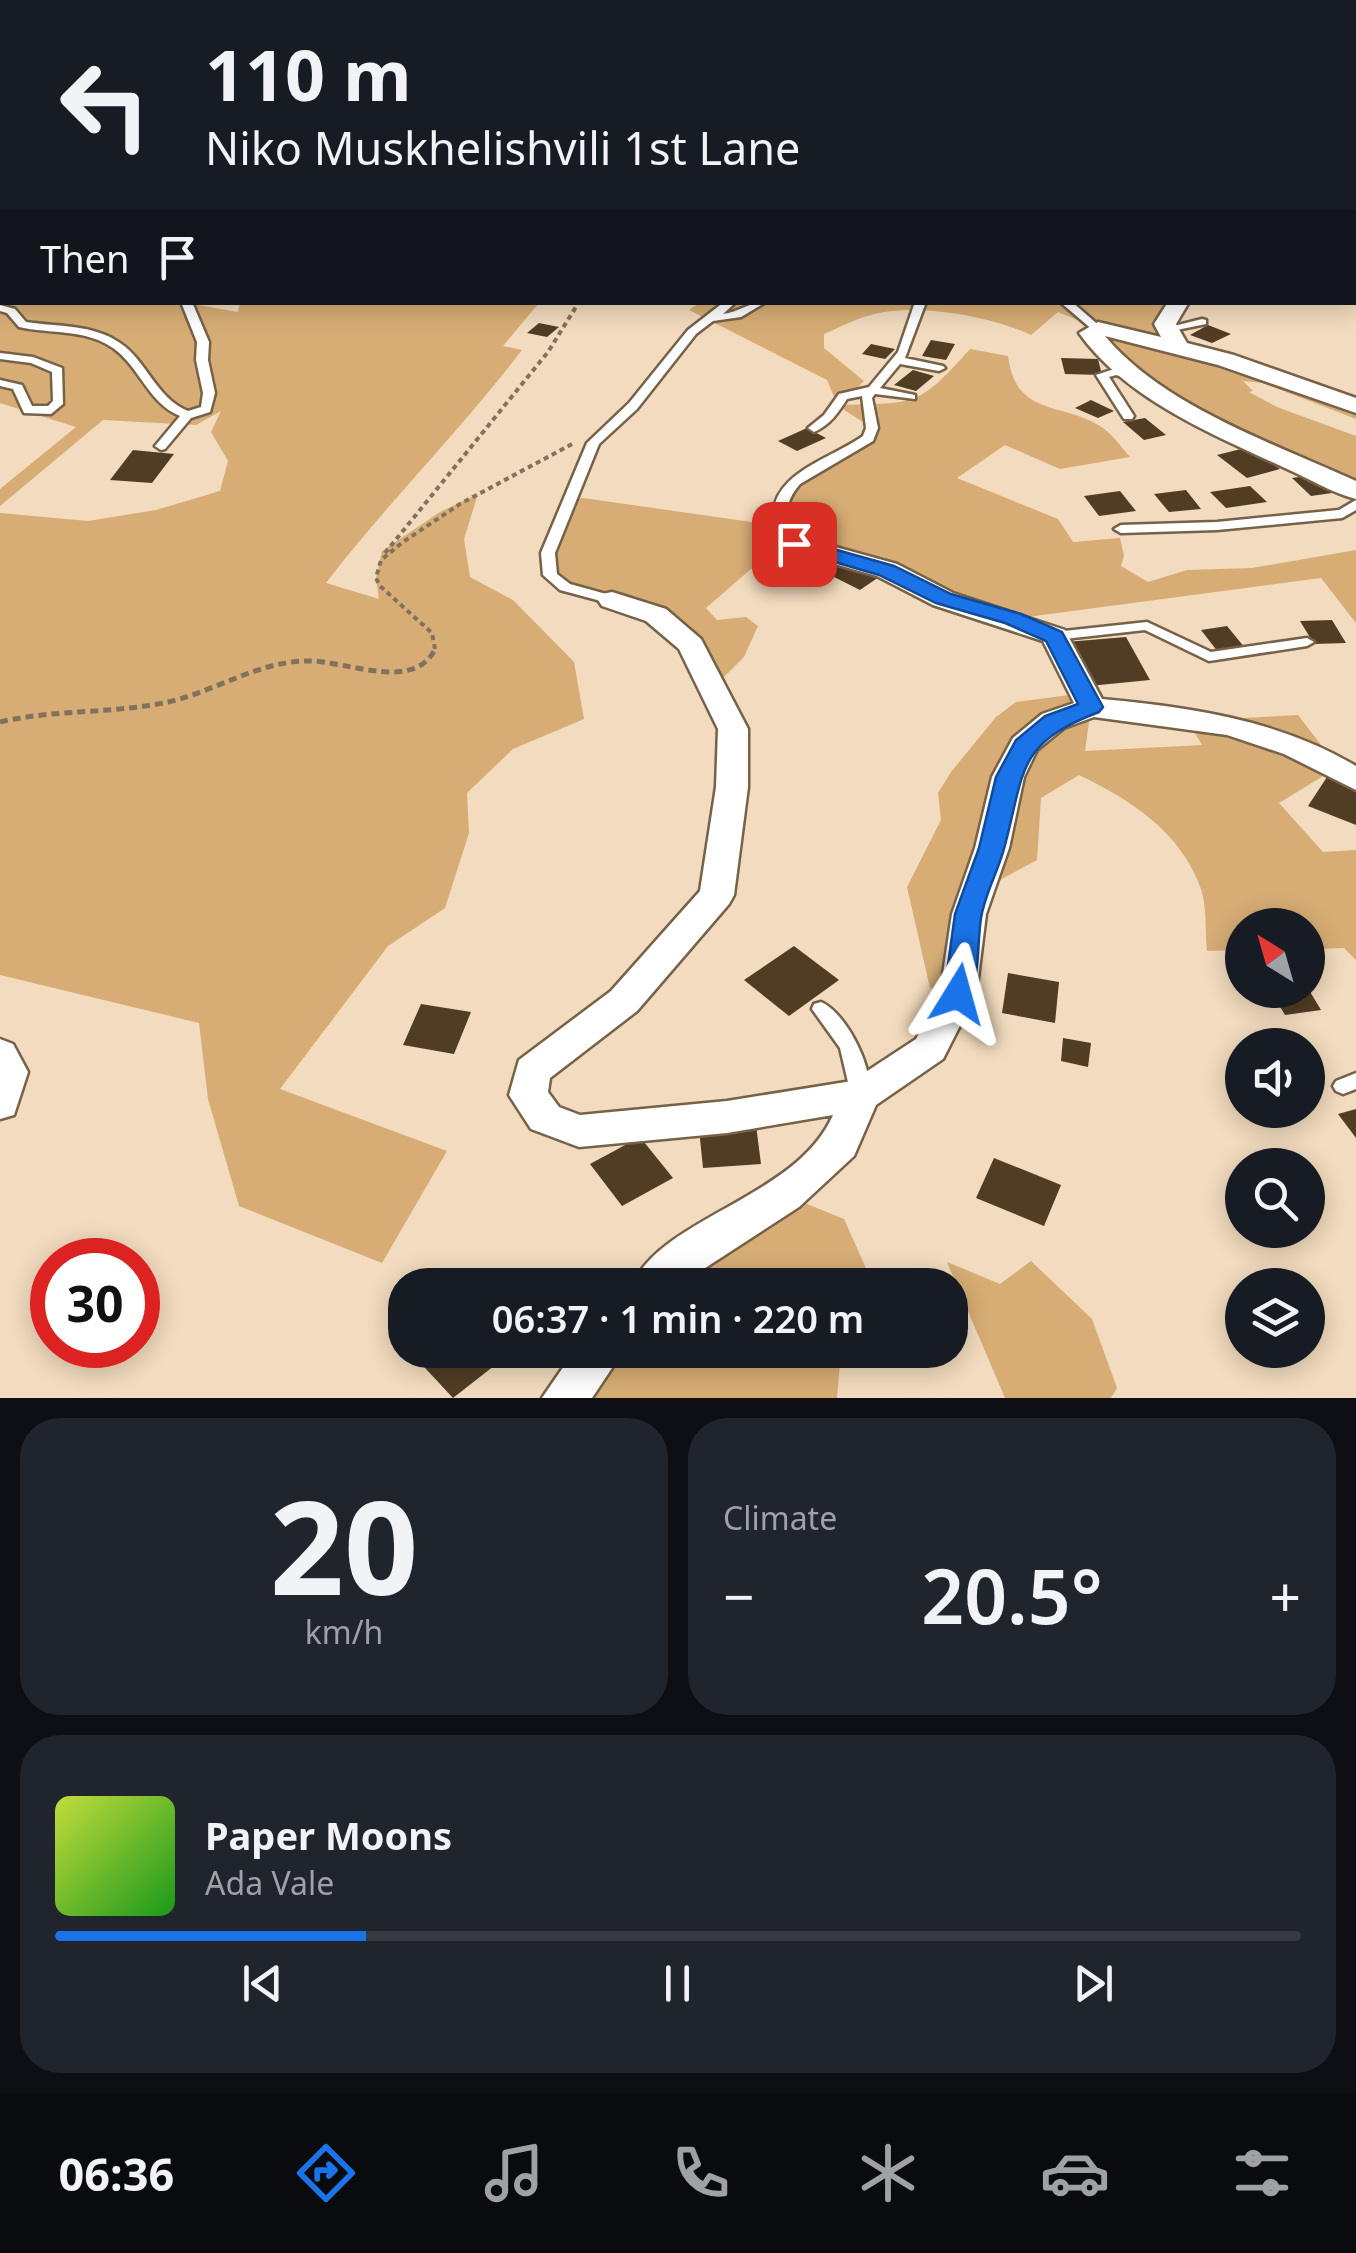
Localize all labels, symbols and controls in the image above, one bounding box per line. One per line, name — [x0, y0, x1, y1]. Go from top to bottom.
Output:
text: 110 m — [205, 26, 412, 122]
icon: left — [40, 40, 170, 170]
text: Niko Muskhelishvili 1st Lane — [205, 117, 800, 178]
icon: arrive — [150, 230, 205, 285]
text: Then — [40, 232, 130, 284]
pin — [752, 502, 837, 587]
icon: arrive — [767, 517, 822, 572]
north arrow — [1225, 908, 1325, 1008]
map controls — [1225, 908, 1325, 1368]
position arrow — [906, 942, 1010, 1046]
button: sound — [1225, 1028, 1325, 1128]
button: search — [1225, 1148, 1325, 1248]
speed limit sign: 30 — [30, 1238, 160, 1368]
button: layers — [1225, 1268, 1325, 1368]
text: 06:37 · 1 min · 220 m — [492, 1292, 864, 1344]
text: 20 — [270, 1456, 418, 1633]
text: Climate — [723, 1496, 837, 1539]
text: 20.5° — [921, 1544, 1103, 1646]
text: − — [723, 1558, 754, 1633]
text: + — [1270, 1558, 1301, 1633]
text: km/h — [305, 1610, 383, 1653]
text: Paper Moons — [205, 1809, 452, 1861]
text: Ada Vale — [205, 1861, 334, 1904]
icon: previous — [235, 1956, 290, 2011]
icon: pause — [650, 1956, 705, 2011]
icon: next — [1066, 1956, 1121, 2011]
icon: directions — [291, 2138, 361, 2208]
icon: music — [479, 2138, 549, 2208]
icon: phone — [666, 2138, 736, 2208]
icon: climate — [853, 2138, 923, 2208]
icon: car — [1040, 2138, 1110, 2208]
icon: filters — [1227, 2138, 1297, 2208]
text: 06:36 — [59, 2143, 174, 2204]

